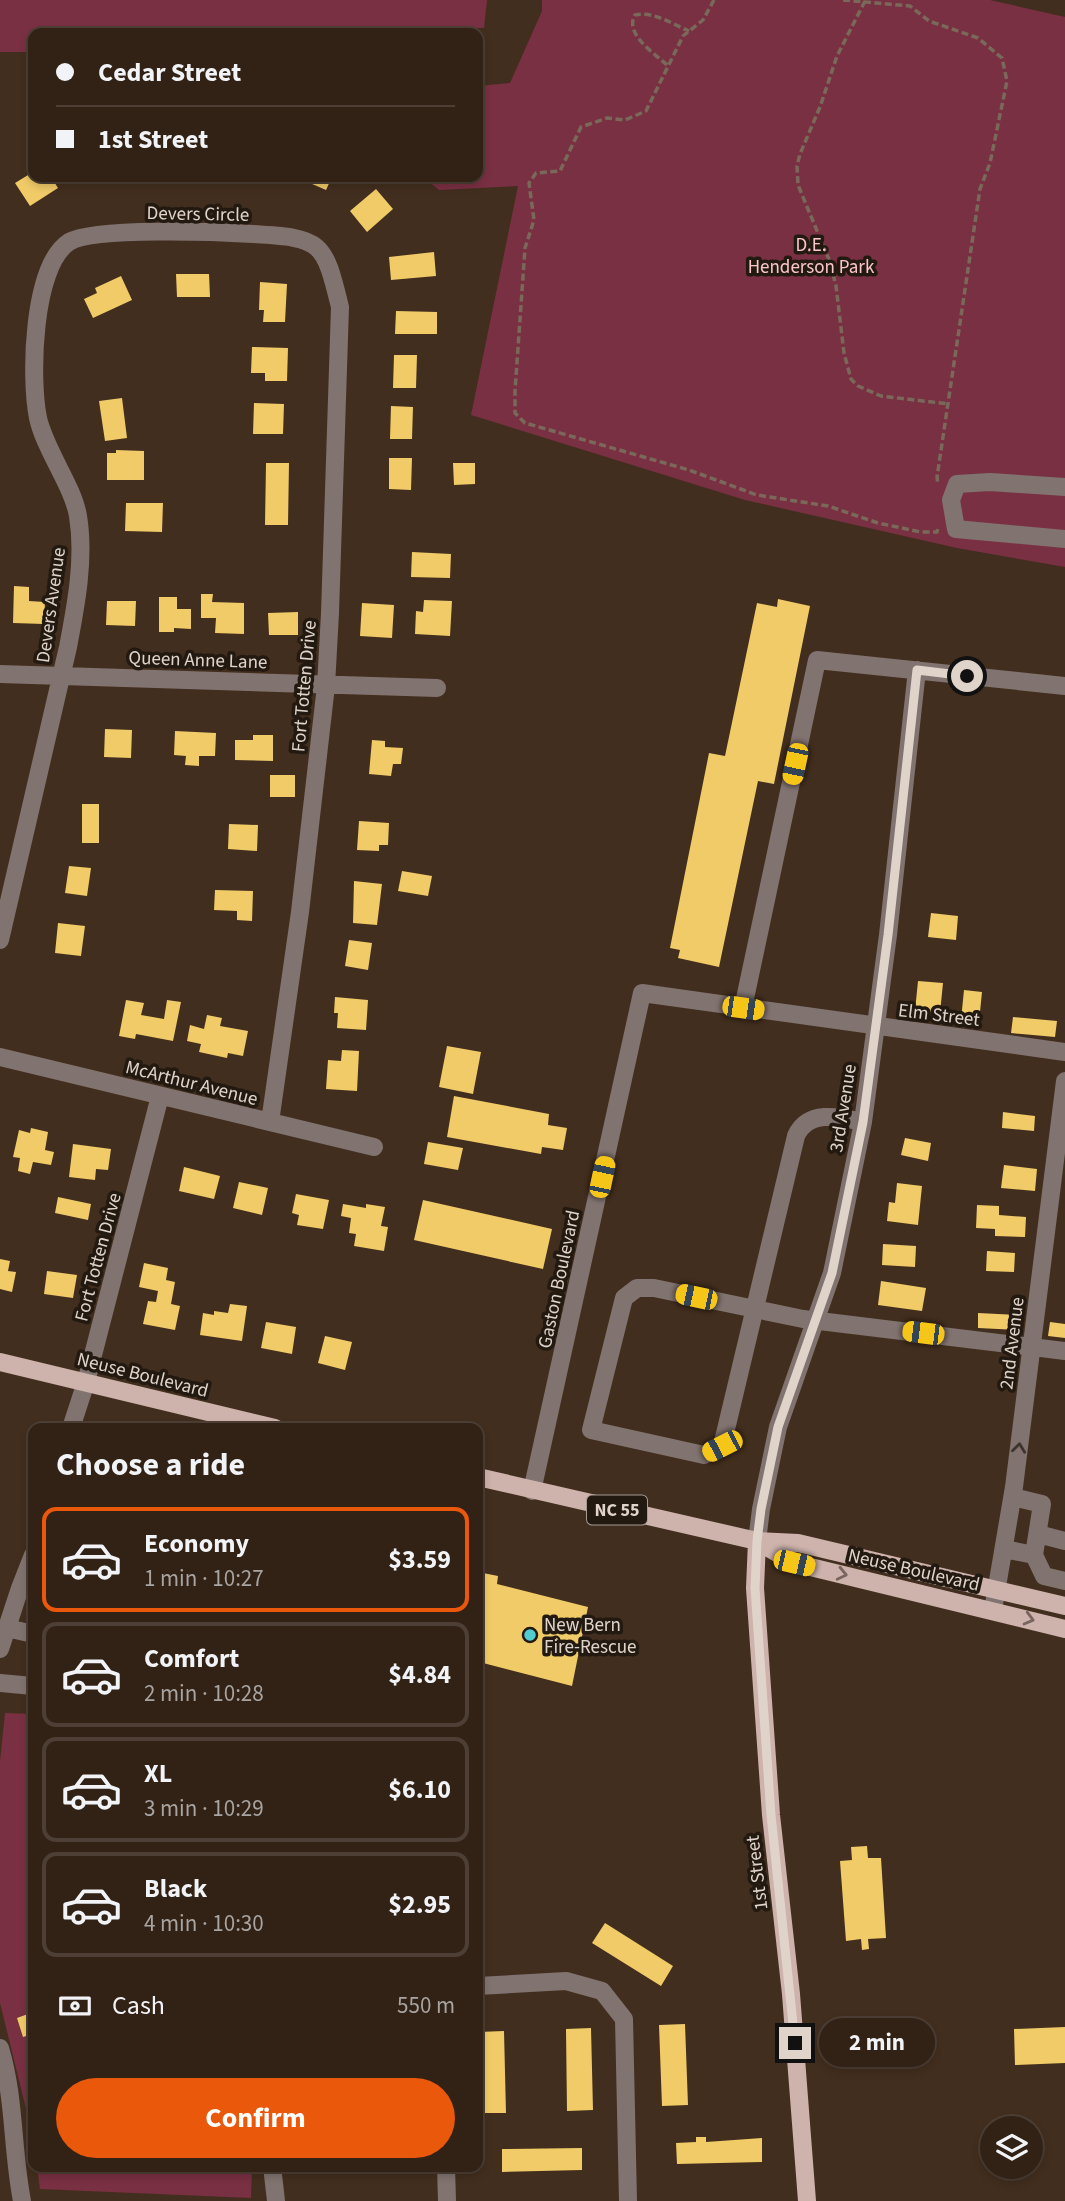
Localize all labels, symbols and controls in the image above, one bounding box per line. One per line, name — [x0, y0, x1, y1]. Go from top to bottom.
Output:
text: Cedar Street — [98, 54, 241, 91]
text: 1st Street — [98, 121, 208, 158]
street label: Devers Circle — [146, 200, 249, 229]
park label: D.E. Henderson Park — [748, 232, 875, 281]
street label: Devers Avenue — [30, 546, 73, 665]
street label: Fort Totten Drive — [285, 619, 324, 753]
street label: Queen Anne Lane — [128, 645, 268, 676]
route start — [951, 660, 983, 692]
car — [781, 741, 810, 787]
car — [721, 995, 766, 1021]
street label: Elm Street — [896, 997, 982, 1034]
street label: McArthur Avenue — [123, 1054, 261, 1113]
street label: 3rd Avenue — [823, 1062, 864, 1154]
car — [588, 1154, 617, 1200]
street label: Fort Totten Drive — [68, 1190, 129, 1325]
street label: Gaston Boulevard — [532, 1208, 587, 1351]
car — [674, 1282, 719, 1312]
street label: 2nd Avenue — [993, 1296, 1032, 1391]
car — [901, 1320, 946, 1346]
street label: Neuse Boulevard — [74, 1346, 211, 1405]
car — [699, 1427, 746, 1465]
text: Choose a ride — [56, 1442, 245, 1488]
one-way arrow — [1012, 1442, 1027, 1454]
road number: NC 55 — [587, 1496, 647, 1525]
text: Economy — [144, 1525, 249, 1562]
icon: car — [60, 1528, 123, 1591]
text: $3.59 — [388, 1541, 451, 1578]
street label: Neuse Boulevard — [845, 1542, 982, 1599]
car — [772, 1548, 817, 1578]
text: 1 min · 10:27 — [144, 1562, 264, 1595]
one-way arrow — [836, 1566, 848, 1580]
one-way arrow — [1023, 1611, 1035, 1625]
place label: New Bern Fire-Rescue — [544, 1612, 636, 1661]
marker: New Bern Fire-Rescue — [522, 1627, 538, 1643]
text: Comfort — [144, 1640, 239, 1677]
icon: car — [60, 1643, 123, 1706]
text: $4.84 — [388, 1656, 451, 1693]
text: 2 min · 10:28 — [144, 1677, 264, 1710]
text: XL — [144, 1755, 172, 1792]
icon: car — [60, 1758, 123, 1821]
text: $6.10 — [388, 1771, 451, 1808]
text: 3 min · 10:29 — [144, 1792, 264, 1825]
street label: 1st Street — [739, 1833, 775, 1912]
text: Black — [144, 1870, 207, 1907]
icon: car — [60, 1873, 123, 1936]
text: $2.95 — [388, 1886, 451, 1923]
text: 4 min · 10:30 — [144, 1907, 264, 1940]
icon: cash — [56, 1987, 94, 2025]
text: Cash — [112, 1987, 165, 2024]
text: 550 m — [397, 1989, 455, 2022]
callout: 2 min — [820, 2018, 935, 2068]
text: 2 min — [849, 2026, 905, 2059]
route end — [779, 2027, 811, 2059]
button: Confirm — [56, 2078, 455, 2158]
map controls — [980, 2116, 1043, 2179]
button: layers — [980, 2116, 1043, 2179]

